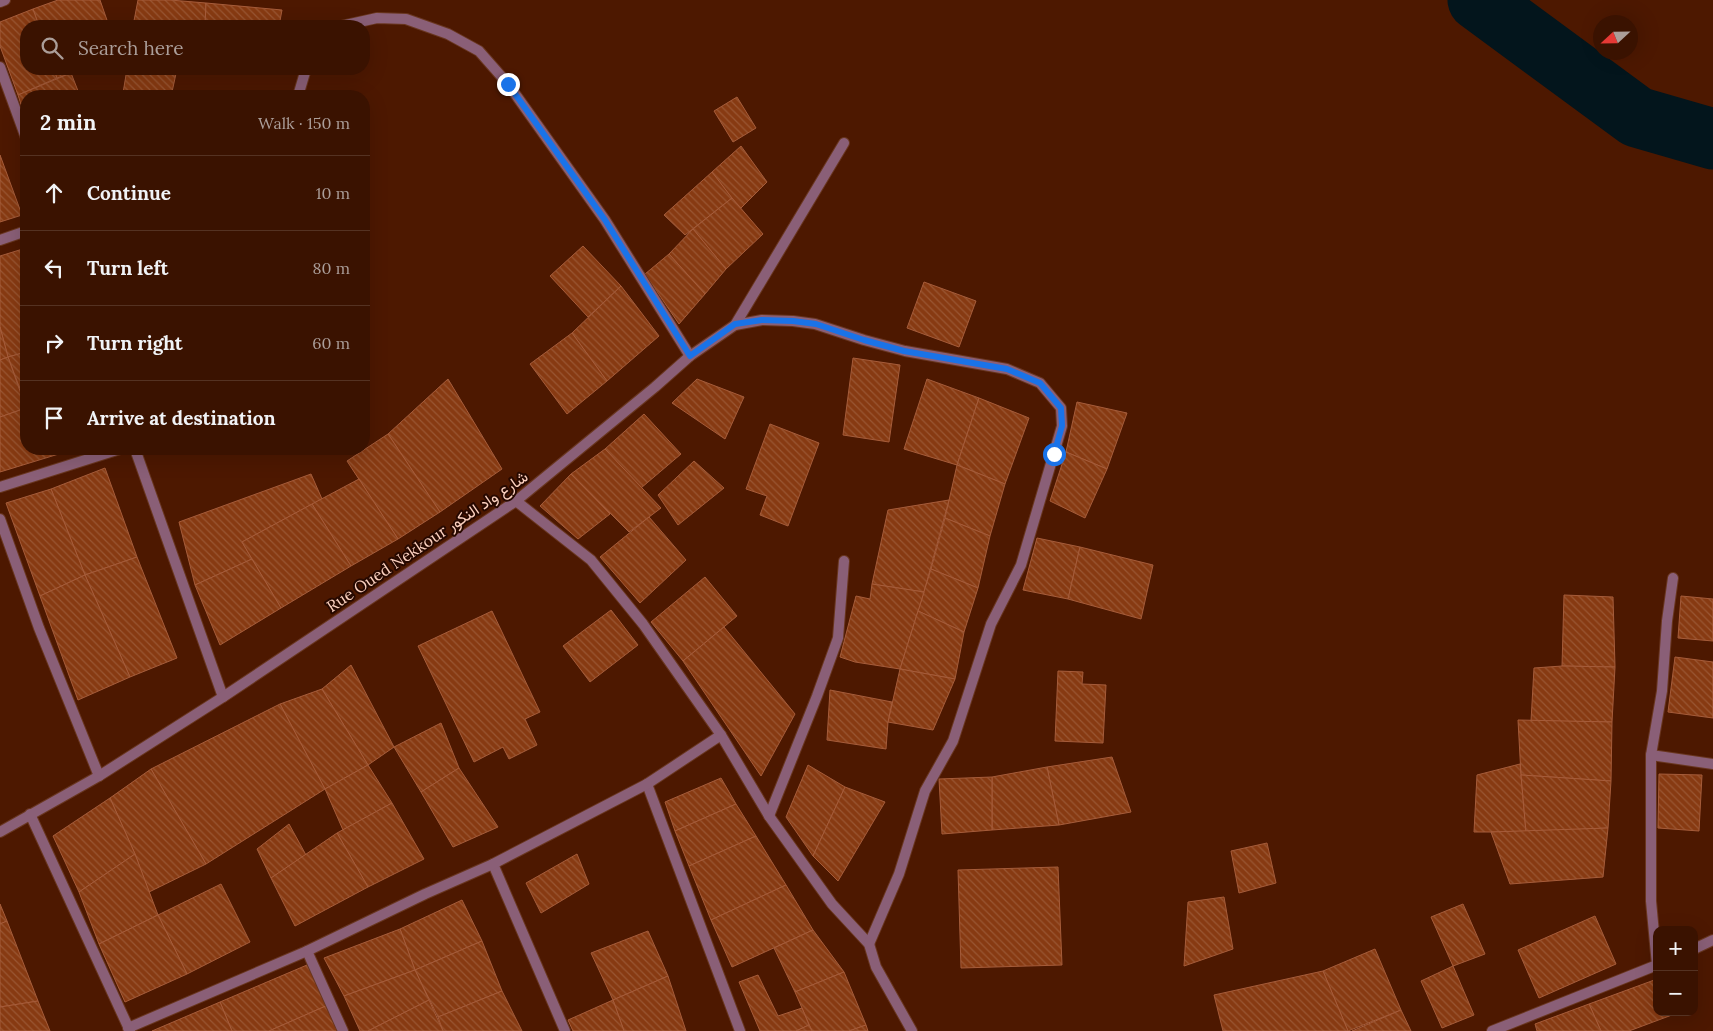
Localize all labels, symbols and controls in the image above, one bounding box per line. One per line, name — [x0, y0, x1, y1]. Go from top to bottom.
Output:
north arrow — [1593, 15, 1638, 60]
search box — [20, 20, 370, 75]
icon: search — [38, 34, 66, 62]
text: Search here — [78, 36, 184, 60]
route end — [497, 73, 520, 96]
text: 2 min — [40, 109, 96, 136]
text: Walk · 150 m — [258, 113, 350, 133]
icon: ahead — [40, 179, 68, 207]
text: Continue — [87, 181, 171, 205]
text: 10 m — [316, 183, 350, 203]
icon: left — [40, 254, 68, 282]
text: Turn left — [87, 256, 168, 280]
text: 80 m — [313, 258, 350, 278]
icon: right — [40, 329, 68, 357]
text: Turn right — [87, 331, 183, 355]
text: 60 m — [312, 333, 350, 353]
icon: arrive — [40, 404, 68, 432]
text: Arrive at destination — [87, 406, 276, 430]
route start — [1043, 443, 1066, 466]
street label: Rue Oued Nekkour شارع واد النکور — [323, 466, 533, 618]
map controls — [1653, 926, 1698, 1016]
button: + — [1653, 926, 1698, 971]
button: − — [1653, 971, 1698, 1016]

